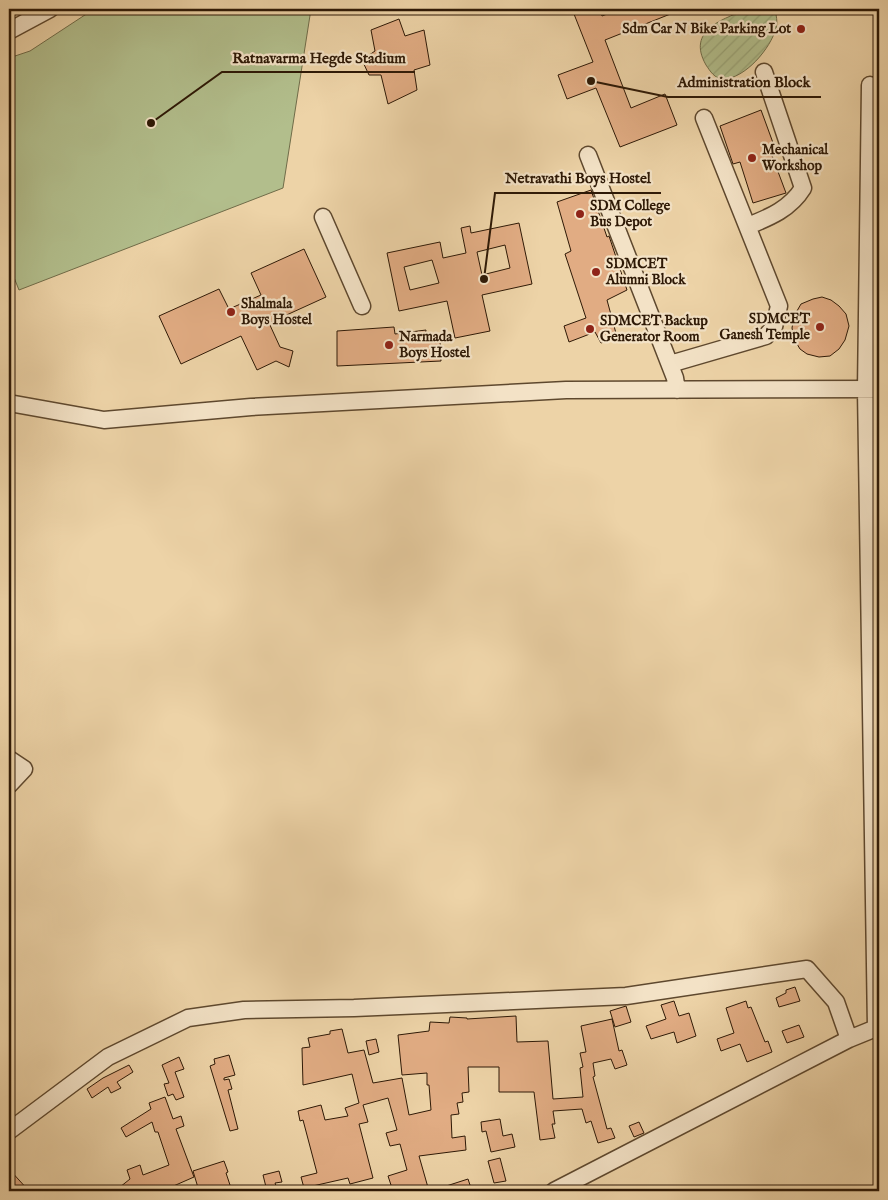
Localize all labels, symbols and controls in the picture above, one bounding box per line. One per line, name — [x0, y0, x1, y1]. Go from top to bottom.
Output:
place label: Sdm Car N Bike Parking Lot — [622, 20, 791, 38]
marker: Sdm Car N Bike Parking Lot — [795, 23, 807, 35]
callout: Ratnavarma Hegde Stadium — [222, 42, 415, 72]
text: Ratnavarma Hegde Stadium — [232, 49, 406, 68]
callout: Administration Block — [668, 67, 821, 97]
text: Administration Block — [676, 73, 811, 92]
place label: Mechanical Workshop — [761, 141, 829, 175]
marker: Mechanical Workshop — [746, 152, 758, 164]
callout: Netravathi Boys Hostel — [495, 163, 661, 193]
text: Netravathi Boys Hostel — [504, 169, 652, 188]
place label: SDM College Bus Depot — [590, 197, 671, 231]
marker: SDM College Bus Depot — [574, 208, 586, 220]
place label: SDMCET Alumni Block — [605, 255, 686, 289]
marker: SDMCET Alumni Block — [590, 266, 602, 278]
place label: Shalmala Boys Hostel — [241, 295, 313, 329]
marker: Shalmala Boys Hostel — [225, 306, 237, 318]
place label: SDMCET Ganesh Temple — [720, 310, 811, 344]
place label: SDMCET Backup Generator Room — [600, 312, 708, 346]
marker: SDMCET Ganesh Temple — [814, 321, 826, 333]
marker: SDMCET Backup Generator Room — [584, 323, 596, 335]
place label: Narmada Boys Hostel — [398, 328, 471, 362]
marker: Narmada Boys Hostel — [383, 339, 395, 351]

